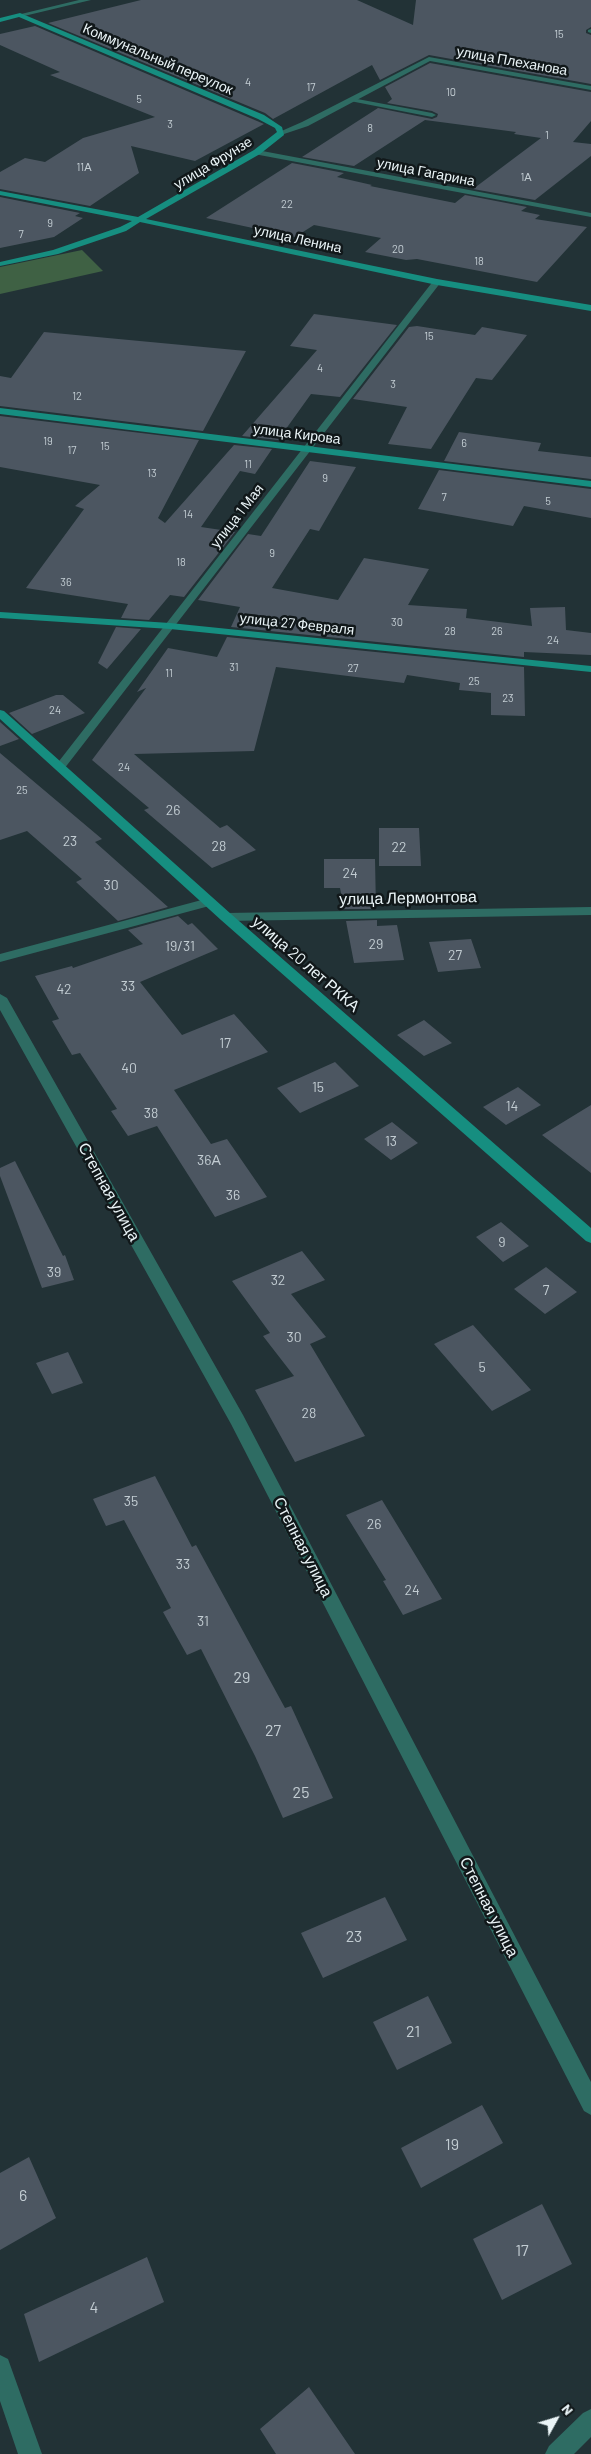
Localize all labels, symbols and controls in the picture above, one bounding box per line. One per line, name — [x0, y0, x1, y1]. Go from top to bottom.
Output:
street label: Коммунальный переулок — [80, 20, 236, 98]
house number: 15 — [554, 27, 564, 41]
street label: улица Плеханова — [455, 43, 569, 79]
house number: 4 — [245, 75, 251, 89]
house number: 17 — [306, 80, 316, 94]
house number: 10 — [446, 85, 456, 99]
house number: 5 — [136, 92, 142, 106]
house number: 3 — [167, 117, 173, 131]
house number: 8 — [367, 121, 373, 135]
house number: 1 — [545, 128, 549, 142]
street label: улица Фрунзе — [171, 133, 255, 193]
street label: улица Гагарина — [376, 154, 476, 190]
house number: 11А — [76, 160, 92, 174]
house number: 1А — [520, 170, 532, 184]
house number: 22 — [281, 197, 293, 211]
house number: 9 — [47, 216, 53, 230]
street label: улица Ленина — [253, 221, 343, 257]
house number: 7 — [18, 227, 24, 241]
house number: 20 — [392, 242, 404, 256]
house number: 18 — [474, 254, 484, 268]
house number: 15 — [424, 329, 434, 343]
house number: 4 — [317, 361, 323, 375]
house number: 3 — [390, 377, 396, 391]
house number: 12 — [72, 389, 82, 403]
street label: улица Кирова — [252, 420, 342, 448]
house number: 19 — [43, 434, 53, 448]
house number: 6 — [461, 436, 467, 450]
house number: 15 — [100, 439, 110, 453]
house number: 17 — [67, 443, 77, 457]
house number: 11 — [244, 457, 252, 471]
house number: 13 — [147, 466, 157, 480]
house number: 9 — [322, 471, 328, 485]
street label: улица 1 Мая — [207, 481, 267, 551]
house number: 7 — [441, 490, 447, 504]
house number: 5 — [545, 494, 551, 508]
house number: 14 — [183, 507, 193, 521]
house number: 9 — [269, 546, 275, 560]
house number: 18 — [176, 555, 186, 569]
house number: 36 — [60, 575, 72, 589]
street label: улица 27 Февраля — [239, 610, 355, 638]
house number: 30 — [391, 615, 403, 629]
house number: 28 — [444, 624, 456, 638]
house number: 26 — [491, 624, 503, 638]
house number: 24 — [547, 633, 559, 647]
house number: 31 — [229, 660, 239, 674]
house number: 27 — [347, 661, 359, 675]
house number: 11 — [165, 666, 173, 680]
house number: 25 — [468, 674, 480, 688]
house number: 23 — [502, 691, 514, 705]
house number: 24 — [49, 703, 61, 717]
house number: 24 — [118, 760, 130, 774]
house number: 25 — [16, 783, 28, 797]
house number: 26 — [166, 802, 180, 818]
house number: 23 — [63, 833, 77, 849]
house number: 28 — [212, 838, 226, 854]
house number: 22 — [391, 839, 407, 855]
house number: 24 — [342, 865, 358, 881]
house number: 30 — [103, 877, 119, 893]
street label: улица Лермонтова — [339, 887, 477, 909]
street label: улица 20 лет РККА — [248, 912, 364, 1016]
house number: 29 — [369, 936, 383, 952]
house number: 19/31 — [165, 938, 195, 954]
house number: 27 — [448, 947, 462, 963]
house number: 33 — [121, 978, 135, 994]
house number: 42 — [56, 981, 72, 997]
house number: 17 — [219, 1035, 231, 1051]
house number: 40 — [121, 1060, 137, 1076]
house number: 15 — [312, 1079, 324, 1095]
house number: 14 — [506, 1098, 518, 1114]
house number: 38 — [144, 1105, 158, 1121]
house number: 13 — [385, 1133, 397, 1149]
street label: Степная улица — [74, 1139, 144, 1245]
house number: 36А — [197, 1152, 221, 1168]
house number: 36 — [226, 1187, 240, 1203]
house number: 9 — [498, 1234, 506, 1250]
house number: 39 — [47, 1264, 61, 1280]
house number: 32 — [271, 1272, 285, 1288]
house number: 7 — [543, 1282, 549, 1298]
house number: 30 — [286, 1329, 302, 1345]
house number: 5 — [478, 1359, 486, 1375]
house number: 28 — [302, 1405, 316, 1421]
house number: 35 — [124, 1493, 138, 1509]
street label: Степная улица — [270, 1494, 336, 1600]
house number: 26 — [367, 1516, 381, 1532]
house number: 33 — [176, 1556, 190, 1572]
house number: 24 — [404, 1582, 420, 1598]
house number: 31 — [197, 1613, 209, 1629]
house number: 29 — [234, 1668, 250, 1688]
house number: 27 — [265, 1721, 281, 1741]
house number: 25 — [293, 1783, 309, 1803]
street label: Степная улица — [456, 1854, 522, 1960]
house number: 23 — [346, 1927, 362, 1947]
house number: 21 — [406, 2022, 420, 2042]
house number: 19 — [445, 2135, 459, 2155]
house number: 6 — [19, 2186, 27, 2206]
house number: 17 — [515, 2241, 529, 2261]
house number: 4 — [90, 2298, 98, 2318]
north arrow — [531, 2394, 581, 2444]
text: N — [559, 2400, 578, 2418]

